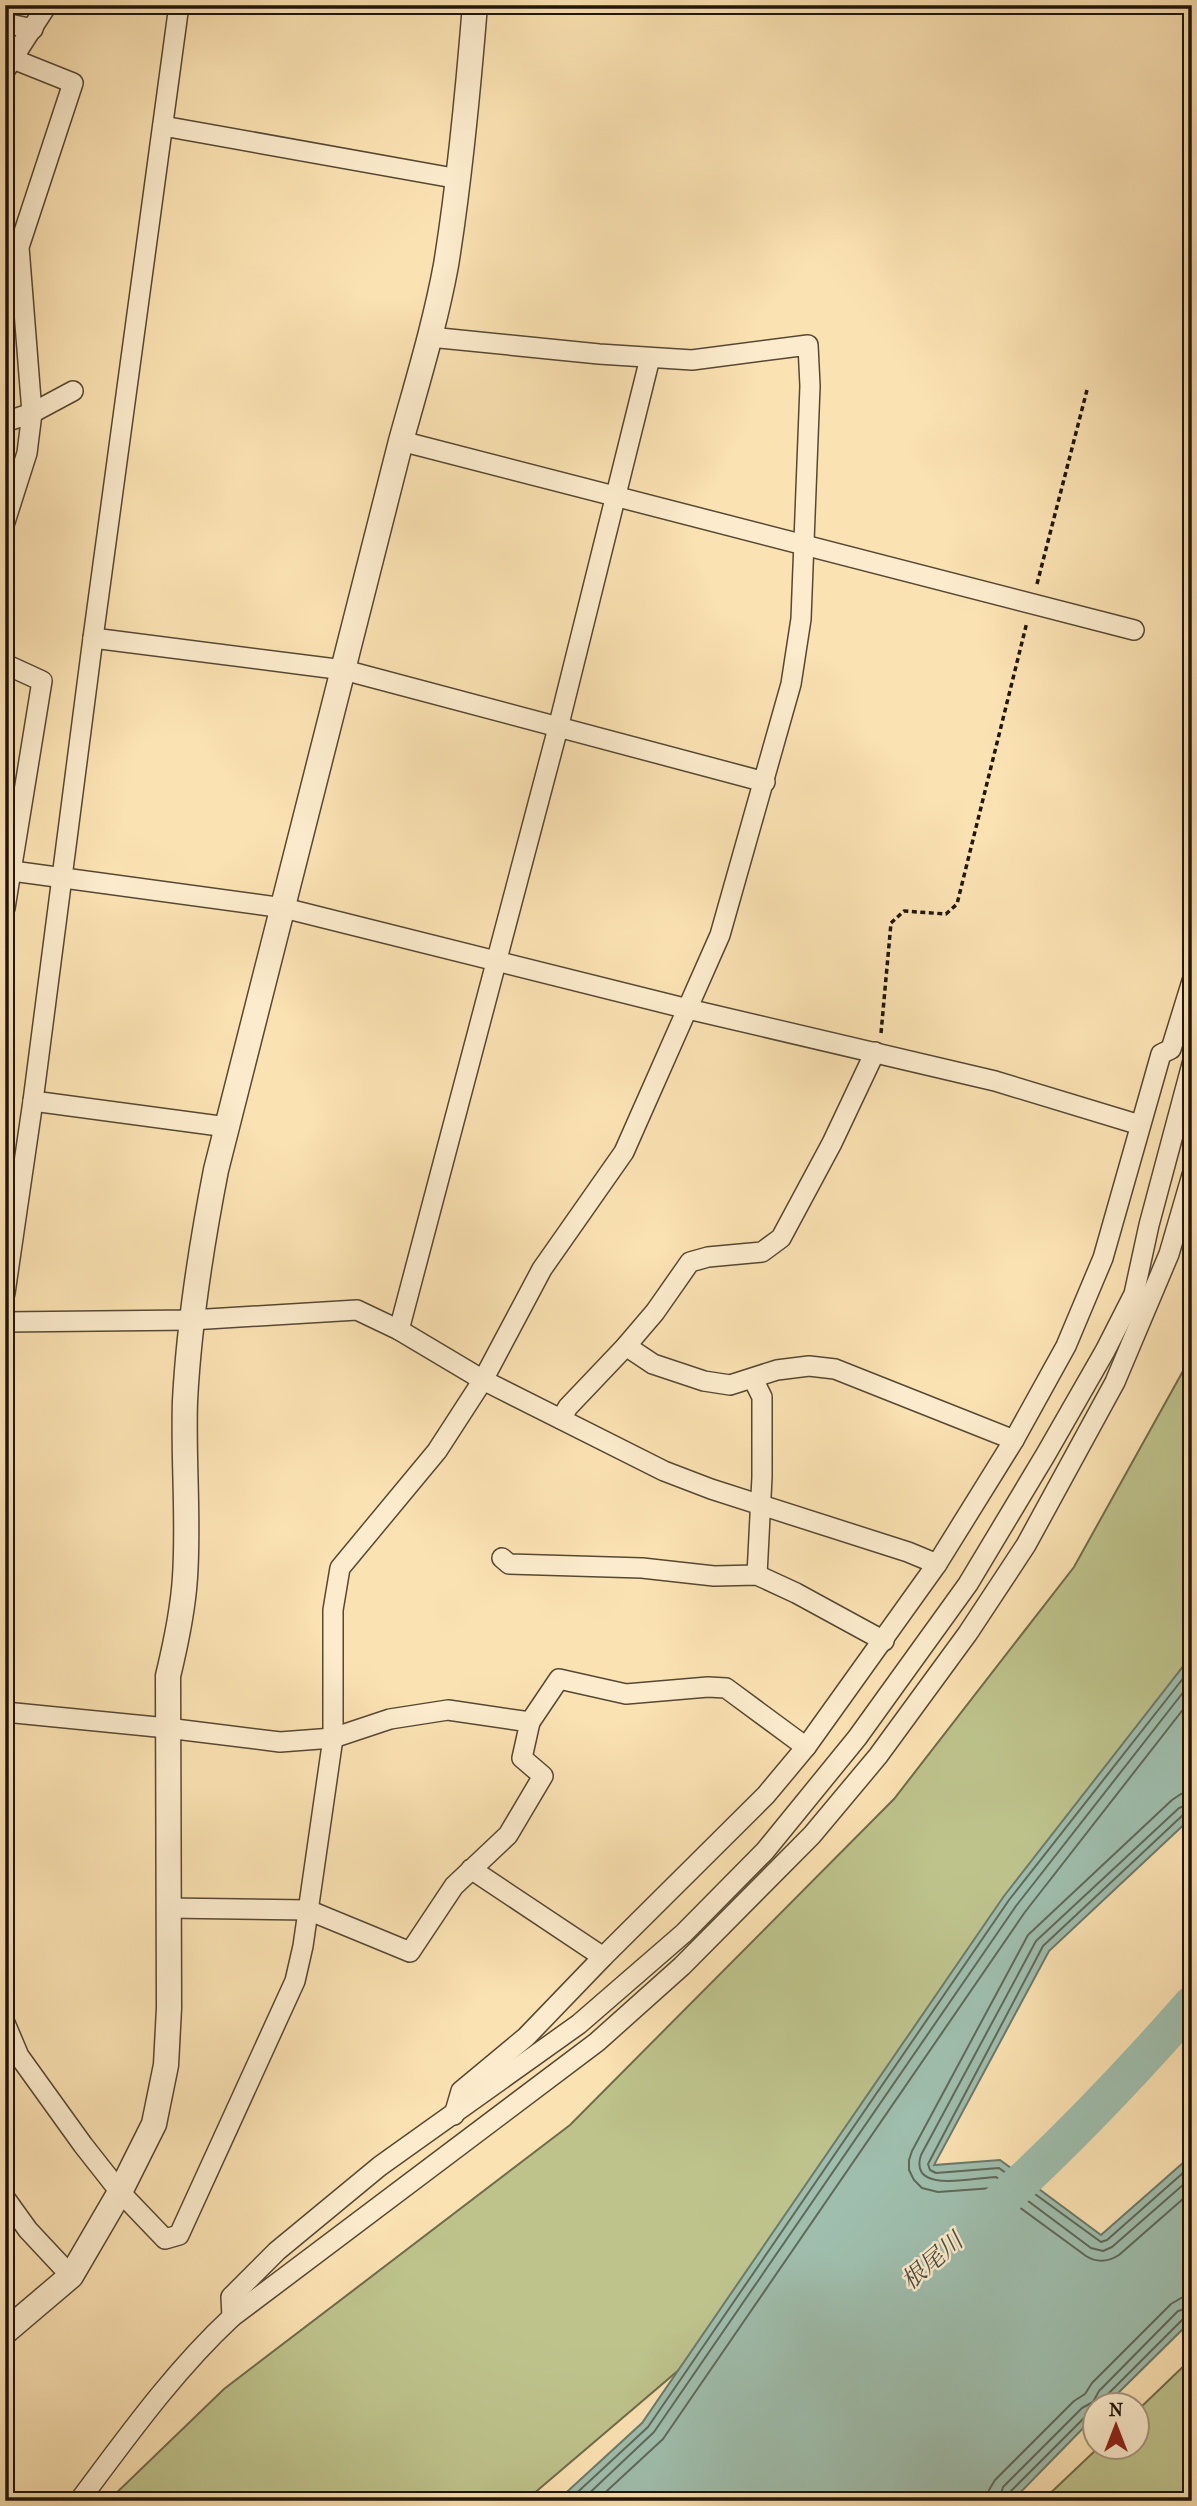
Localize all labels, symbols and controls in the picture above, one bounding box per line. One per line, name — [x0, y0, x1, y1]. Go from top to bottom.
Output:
water label: 根尾川 — [896, 2225, 971, 2295]
north arrow — [1082, 2390, 1152, 2460]
text: N — [1109, 2399, 1124, 2421]

